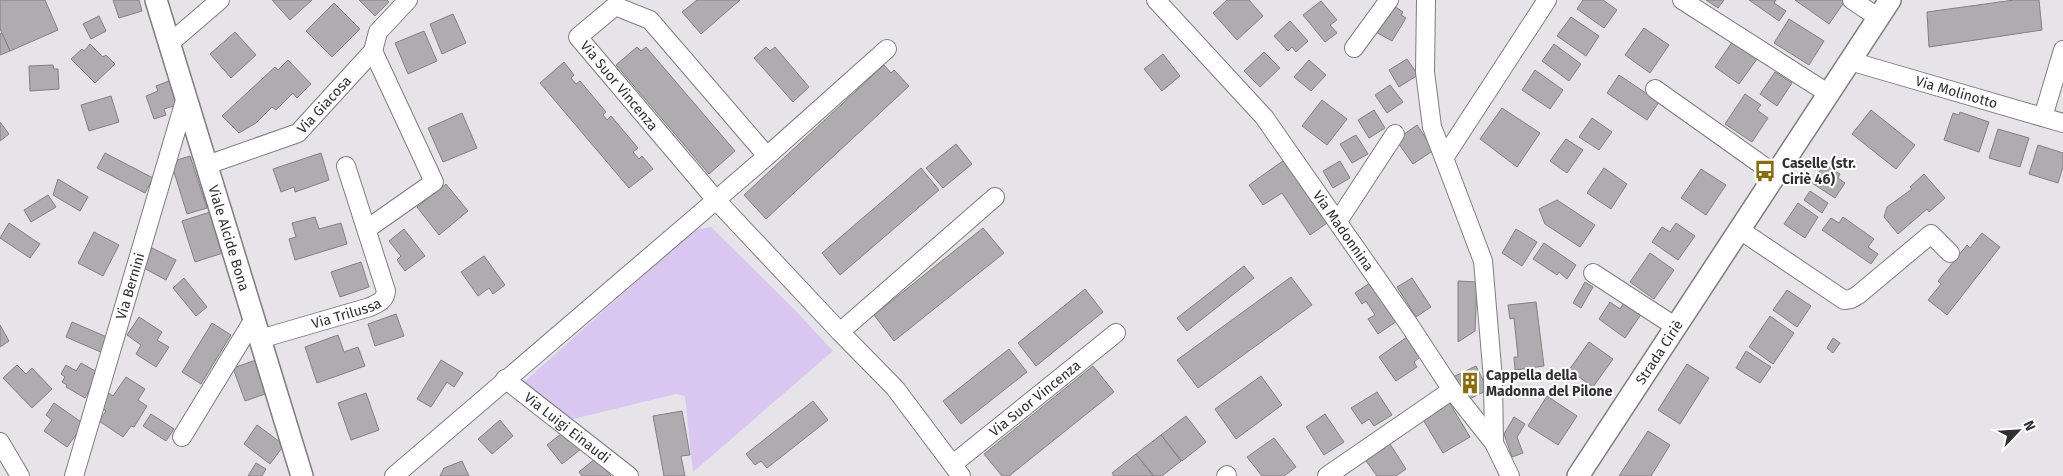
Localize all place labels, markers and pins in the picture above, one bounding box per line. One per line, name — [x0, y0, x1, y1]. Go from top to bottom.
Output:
place label: Caselle (str. Ciriè 46) — [1782, 155, 1856, 188]
bus stop icon: Caselle (str. Ciriè 46) — [1752, 158, 1778, 184]
place label: Cappella della Madonna del Pilone — [1486, 367, 1613, 400]
building icon: Cappella della Madonna del Pilone — [1457, 370, 1483, 396]

